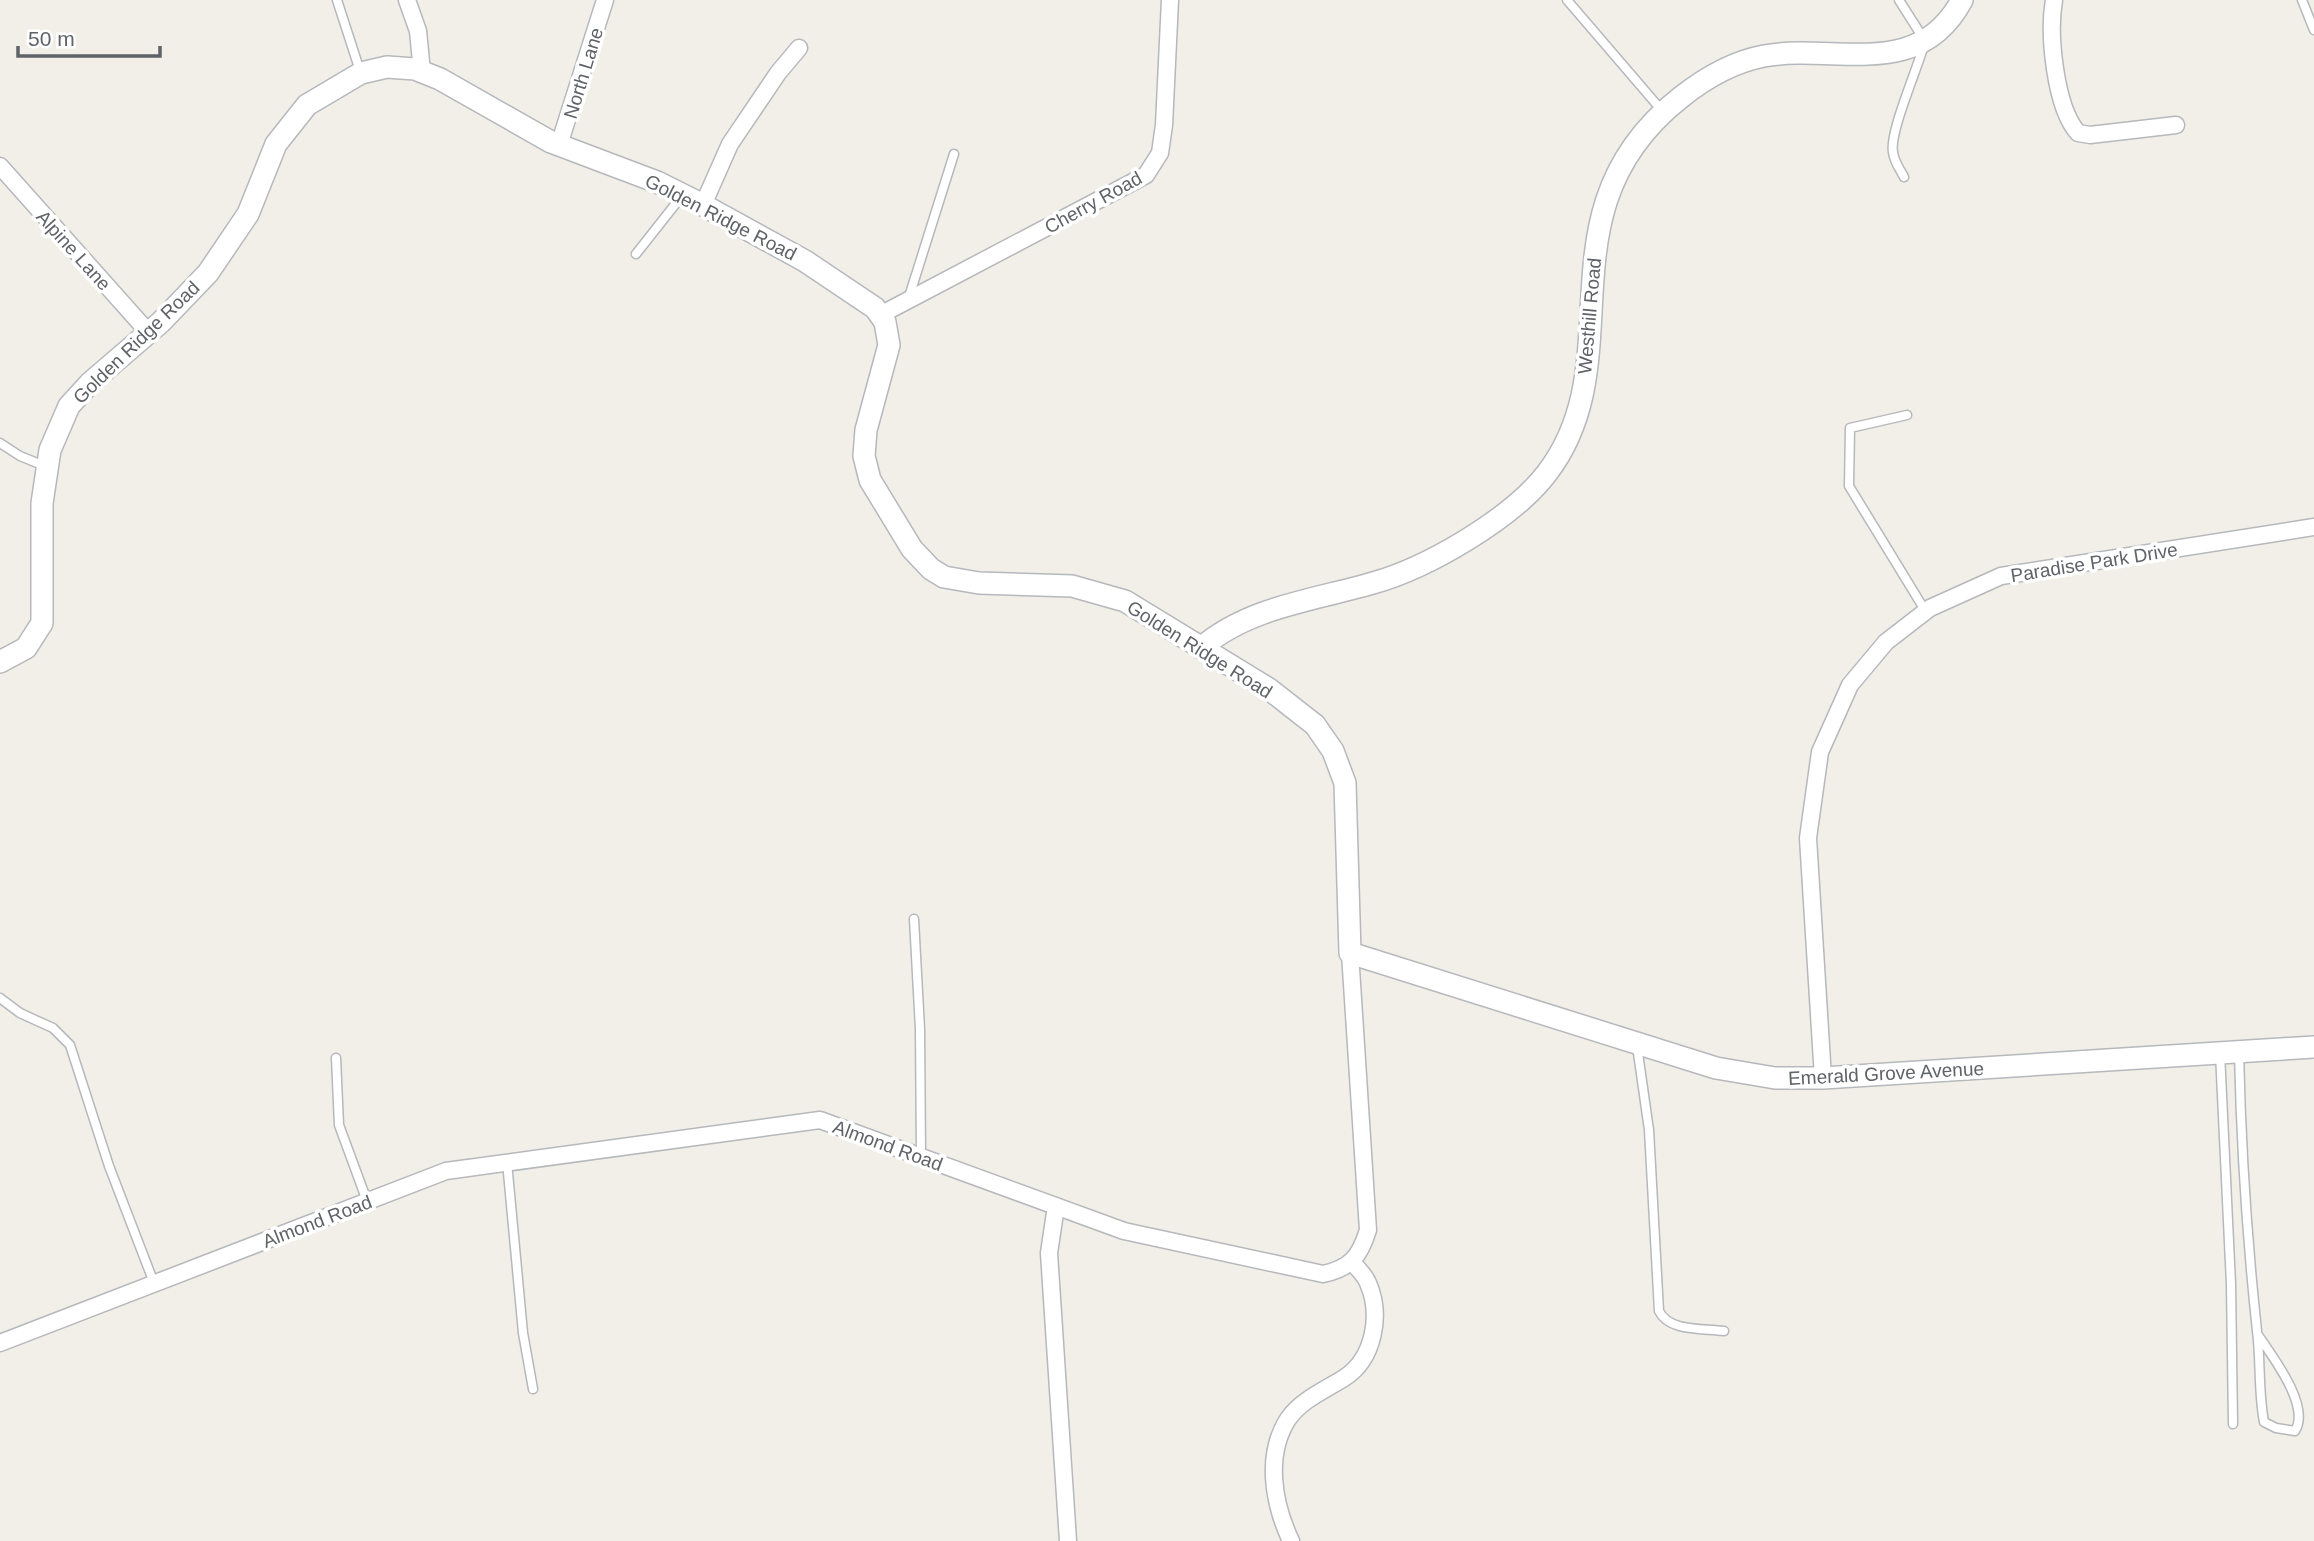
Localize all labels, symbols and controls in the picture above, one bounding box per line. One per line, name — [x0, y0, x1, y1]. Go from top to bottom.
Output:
scale bar — [18, 14, 159, 58]
street label: North Lane — [560, 25, 607, 121]
text: 50 m — [28, 27, 75, 50]
street label: Cherry Road — [1041, 167, 1145, 238]
street label: Golden Ridge Road — [642, 170, 800, 265]
street label: Alpine Lane — [32, 206, 115, 295]
street label: Westhill Road — [1574, 257, 1605, 375]
street label: Golden Ridge Road — [69, 277, 204, 408]
street label: Paradise Park Drive — [2009, 539, 2179, 586]
street label: Golden Ridge Road — [1123, 596, 1276, 703]
street label: Emerald Grove Avenue — [1788, 1058, 1984, 1089]
street label: Almond Road — [830, 1116, 946, 1175]
street label: Almond Road — [260, 1191, 375, 1252]

